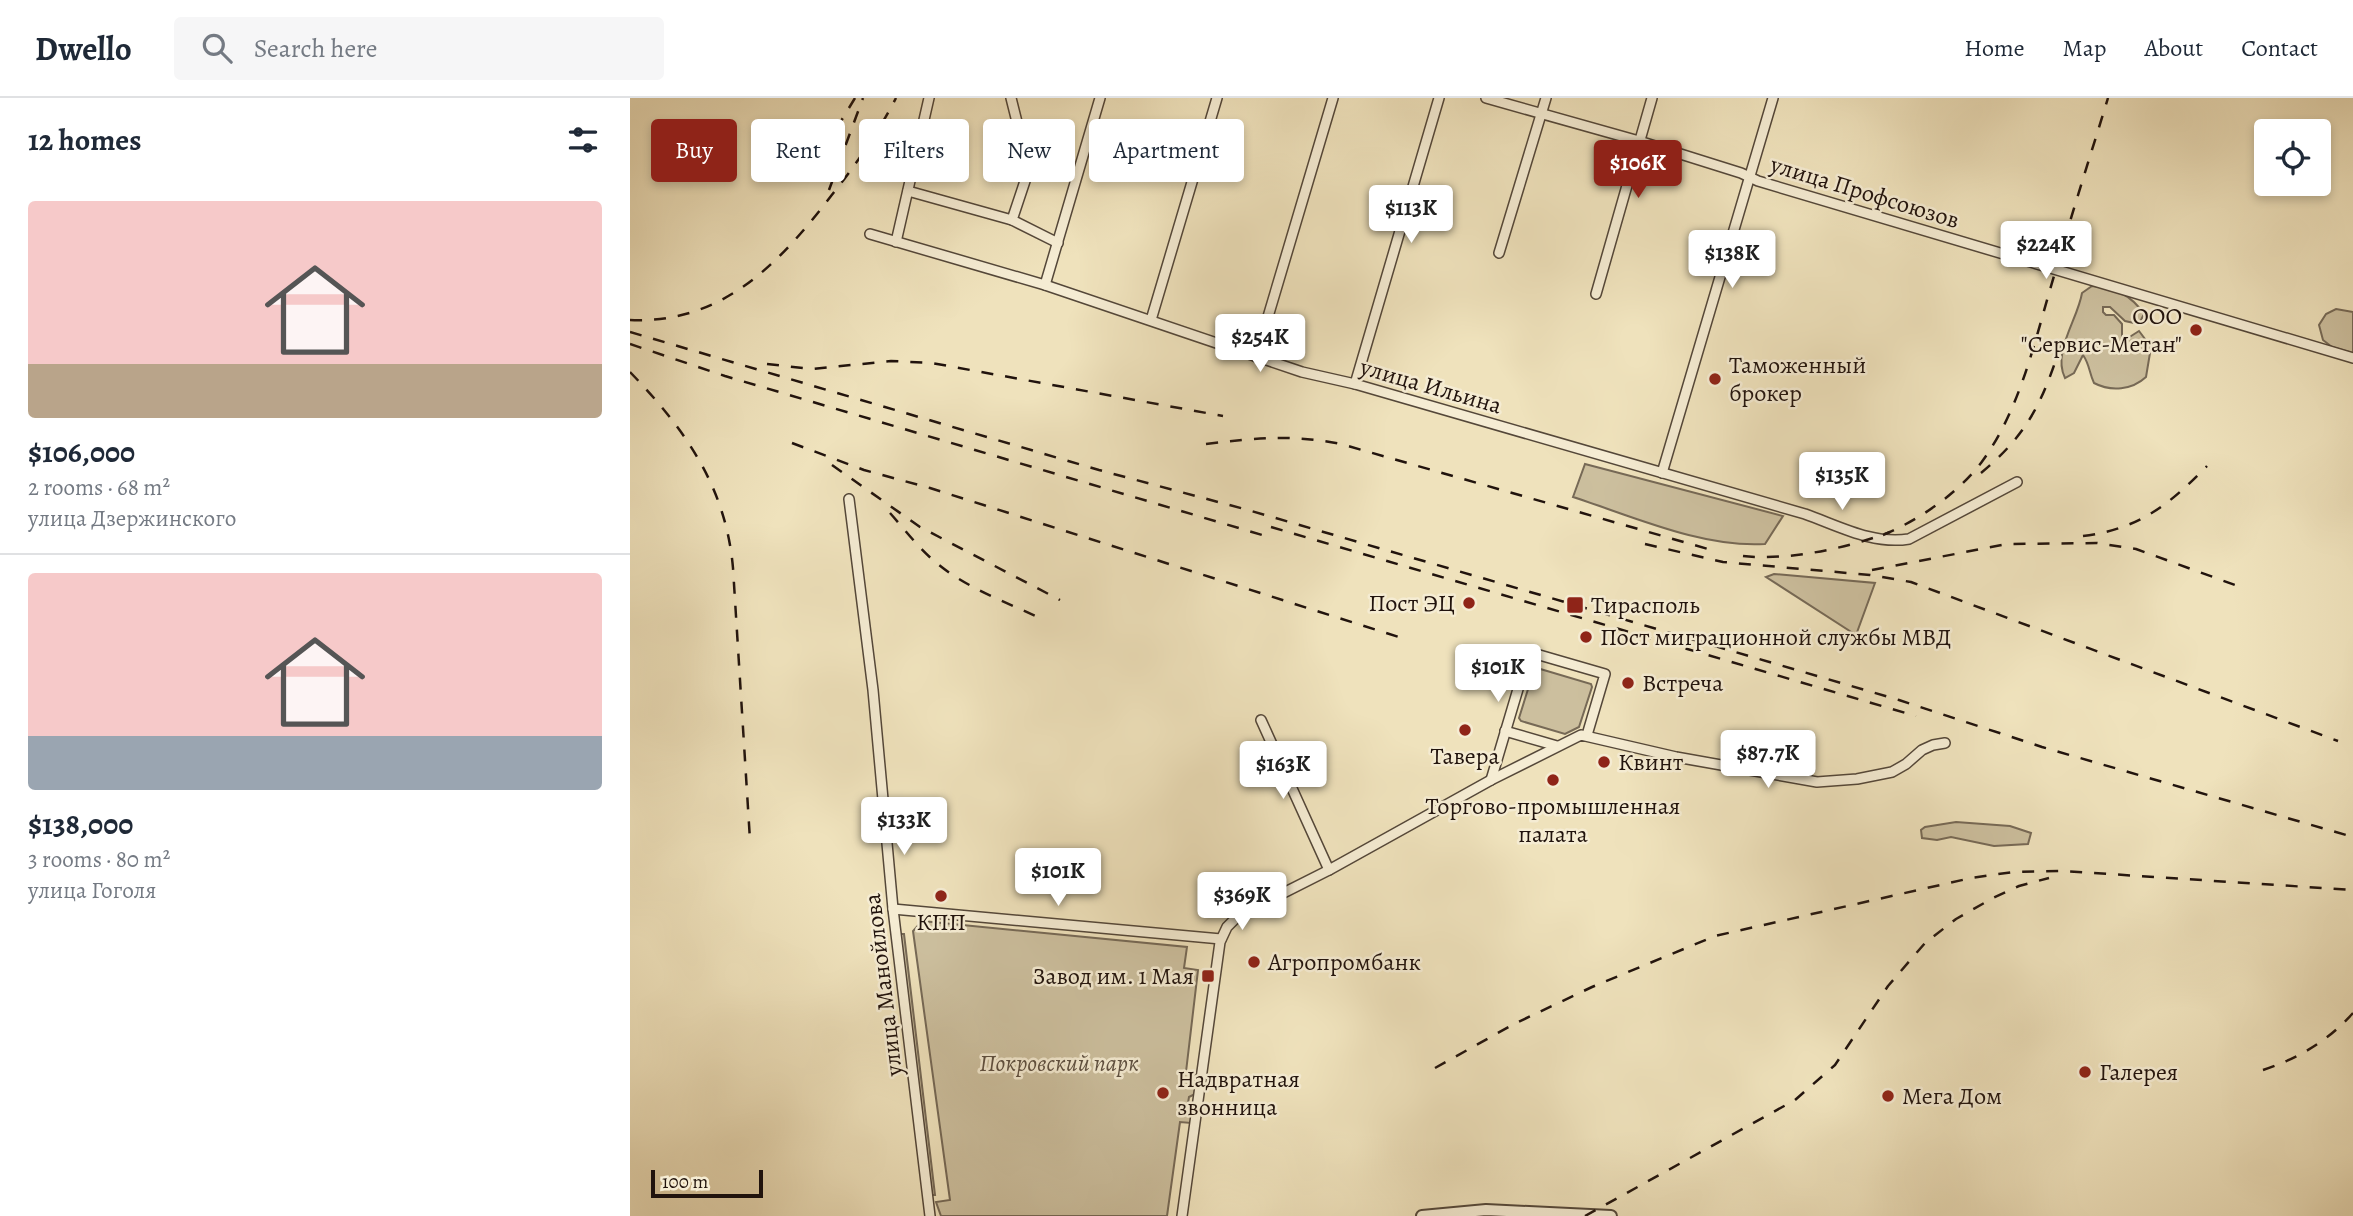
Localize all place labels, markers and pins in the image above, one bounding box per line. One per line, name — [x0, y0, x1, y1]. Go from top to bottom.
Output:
pin: $106K — [1589, 140, 1687, 200]
pin: $113K — [1362, 186, 1460, 245]
pin: $224K — [1997, 222, 2095, 281]
pin: $138K — [1683, 230, 1781, 290]
place label: ООО "Сервис-Метан" — [2021, 300, 2182, 360]
pin: $254K — [1211, 314, 1309, 374]
marker: ООО "Сервис-Метан" — [2188, 322, 2204, 338]
place label: Таможенный брокер — [1729, 349, 1866, 409]
marker: Таможенный брокер — [1707, 371, 1723, 387]
pin: $135K — [1793, 452, 1891, 512]
place label: Пост ЭЦ — [1369, 587, 1455, 619]
place label: Тирасполь — [1591, 589, 1700, 621]
marker: Пост ЭЦ — [1461, 595, 1477, 611]
marker: Тирасполь — [1565, 595, 1585, 615]
place label: Пост миграционной службы МВД — [1600, 621, 1951, 653]
marker: Пост миграционной службы МВД — [1578, 629, 1594, 645]
pin: $101K — [1449, 644, 1547, 704]
place label: Встреча — [1642, 667, 1723, 699]
marker: Встреча — [1620, 675, 1636, 691]
marker: Тавера — [1457, 722, 1473, 738]
pin: $87.7K — [1711, 730, 1825, 790]
place label: Тавера — [1431, 740, 1500, 772]
pin: $163K — [1234, 742, 1332, 801]
place label: Квинт — [1618, 746, 1684, 778]
marker: Квинт — [1596, 754, 1612, 770]
marker: Торгово-промышленная палата — [1545, 772, 1561, 788]
place label: Торгово-промышленная палата — [1426, 790, 1680, 850]
pin: $133K — [855, 798, 953, 857]
pin: $101K — [1009, 848, 1107, 908]
pin: $369K — [1193, 872, 1291, 932]
marker: КПП — [933, 888, 949, 904]
place label: КПП — [916, 906, 966, 938]
place label: Агропромбанк — [1267, 946, 1421, 978]
marker: Агропромбанк — [1246, 954, 1262, 970]
place label: Завод им. 1 Мая — [1033, 960, 1194, 992]
marker: Завод им. 1 Мая — [1200, 968, 1216, 984]
place label: Галерея — [2099, 1056, 2178, 1088]
place label: Надвратная звонница — [1177, 1063, 1300, 1123]
marker: Галерея — [2077, 1064, 2093, 1080]
place label: Мега Дом — [1902, 1080, 2002, 1112]
marker: Надвратная звонница — [1155, 1085, 1171, 1101]
marker: Мега Дом — [1880, 1088, 1896, 1104]

